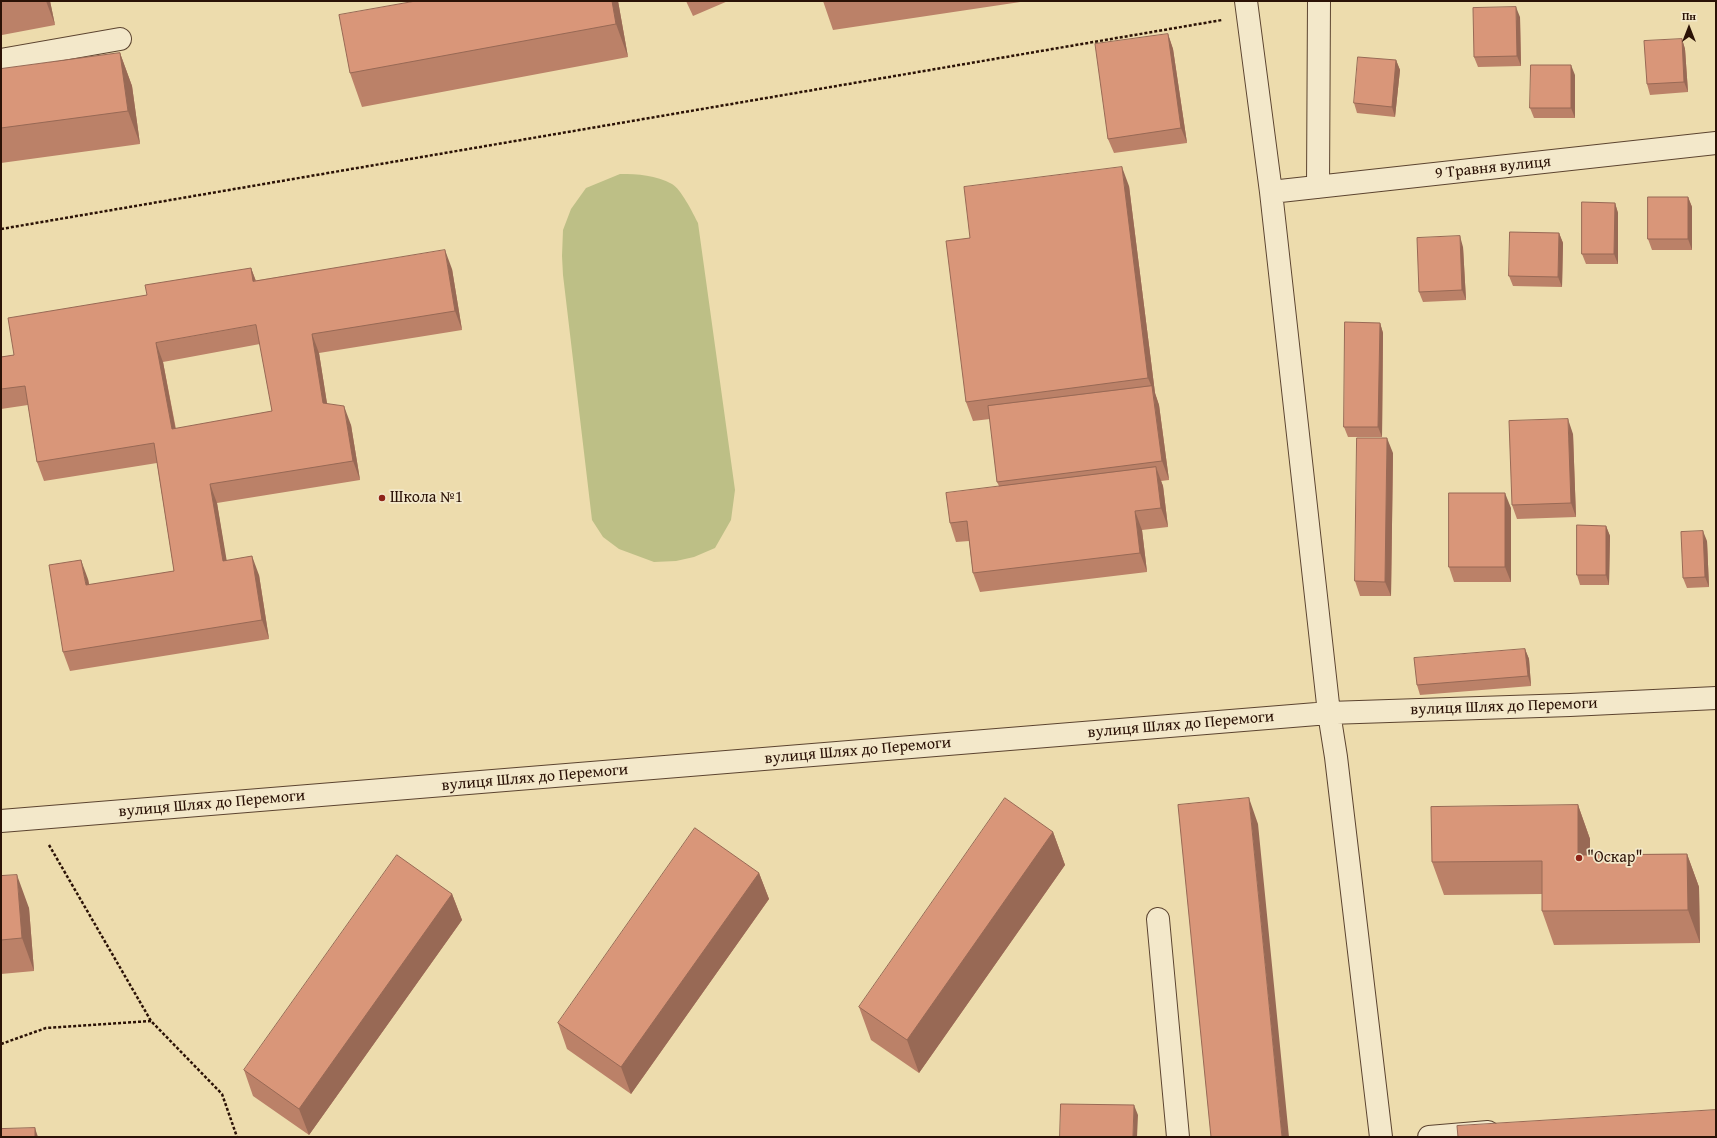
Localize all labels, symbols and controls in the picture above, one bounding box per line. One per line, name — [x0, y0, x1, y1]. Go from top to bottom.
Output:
north arrow — [1669, 8, 1709, 48]
text: Пн — [1682, 8, 1696, 24]
street label: 9 Травня вулиця — [1434, 152, 1552, 184]
place label: Школа №1 — [390, 488, 463, 508]
marker: Школа №1 — [377, 493, 387, 503]
street label: вулиця Шлях до Перемоги — [1410, 694, 1598, 720]
street label: вулиця Шлях до Перемоги — [1087, 707, 1275, 743]
street label: вулиця Шлях до Перемоги — [764, 733, 952, 769]
street label: вулиця Шлях до Перемоги — [441, 760, 629, 796]
street label: вулиця Шлях до Перемоги — [118, 786, 306, 822]
place label: "Оскар" — [1587, 848, 1642, 868]
marker: "Оскар" — [1574, 853, 1584, 863]

